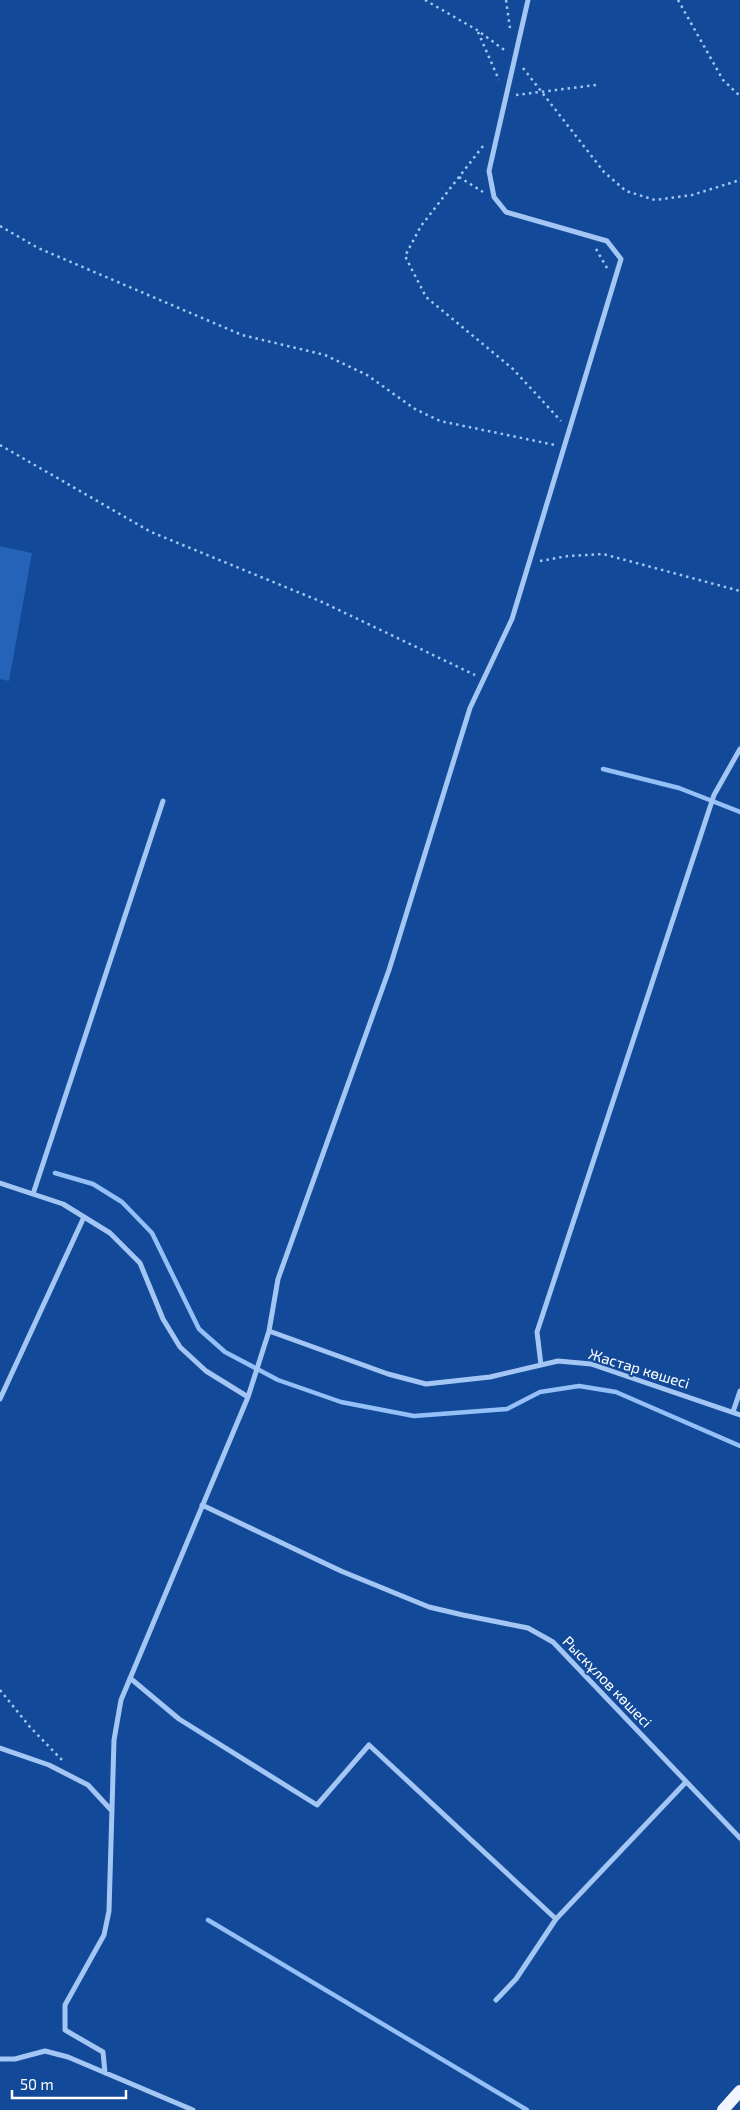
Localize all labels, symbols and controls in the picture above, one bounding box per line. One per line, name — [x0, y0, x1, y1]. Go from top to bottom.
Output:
street label: Жастар көшесі — [587, 1344, 692, 1392]
street label: Рыскұлов көшесі — [559, 1632, 656, 1731]
scale bar — [12, 2068, 126, 2100]
text: 50 m — [20, 2075, 54, 2093]

